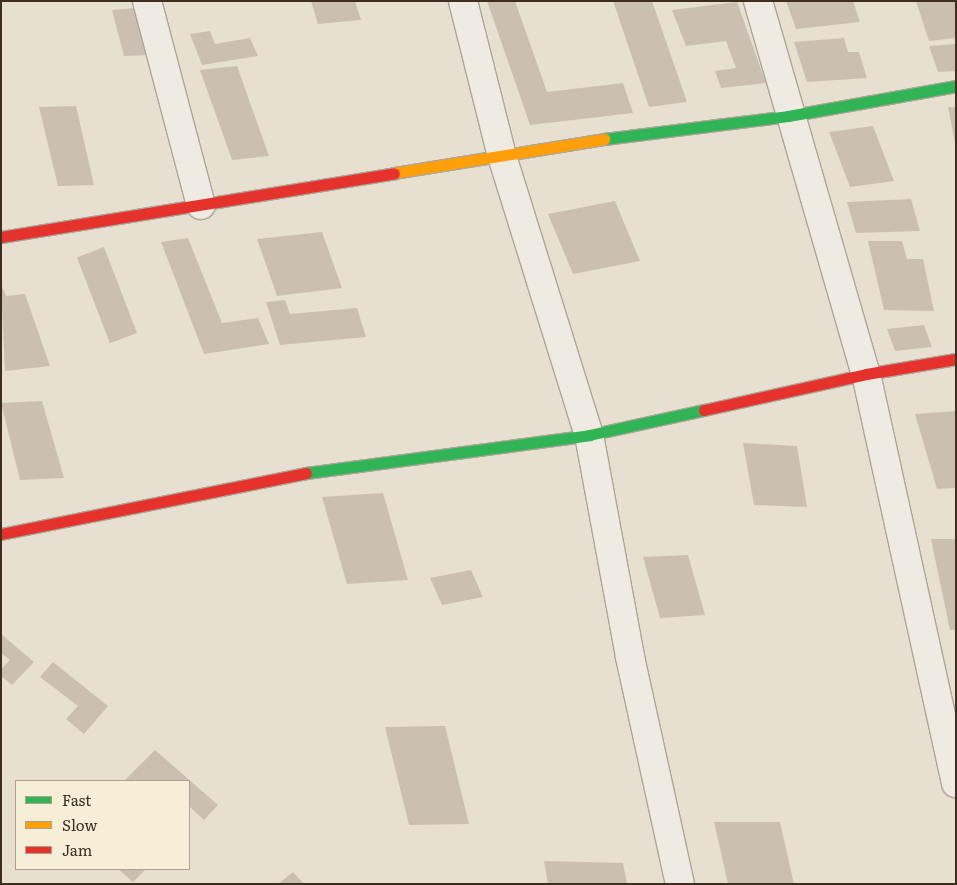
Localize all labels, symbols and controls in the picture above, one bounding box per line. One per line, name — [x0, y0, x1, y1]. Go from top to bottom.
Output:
legend — [15, 780, 190, 870]
text: Fast — [62, 788, 91, 811]
text: Slow — [62, 813, 97, 836]
text: Jam — [62, 838, 92, 861]

